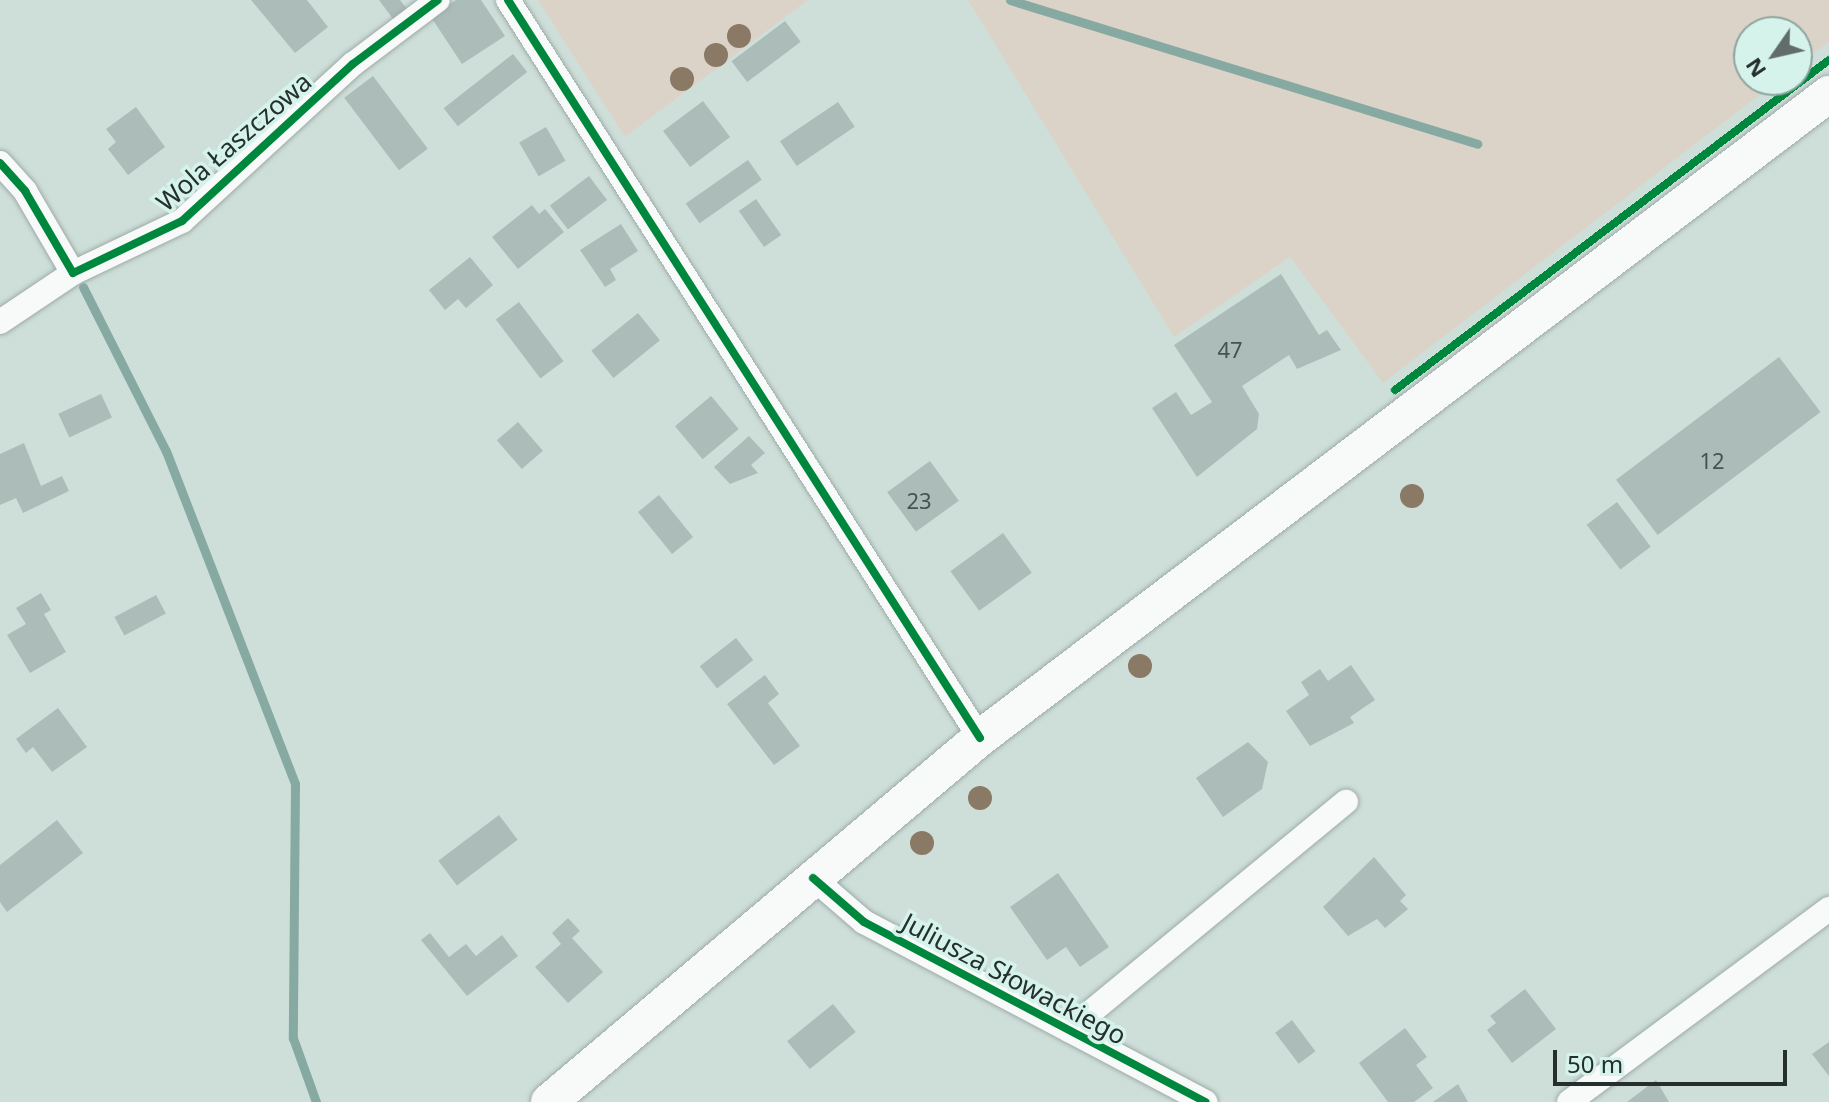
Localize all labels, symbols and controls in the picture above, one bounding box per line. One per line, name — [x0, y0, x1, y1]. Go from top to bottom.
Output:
north arrow — [1733, 16, 1813, 96]
text: N — [1737, 53, 1772, 84]
street label: Wola Łaszczowa — [150, 66, 318, 218]
house number: 47 — [1217, 337, 1243, 363]
house number: 12 — [1699, 448, 1725, 474]
house number: 23 — [906, 488, 932, 514]
street label: Juliusza Słowackiego — [897, 907, 1131, 1051]
scale bar — [1557, 1034, 1791, 1084]
text: 50 m — [1567, 1047, 1623, 1080]

